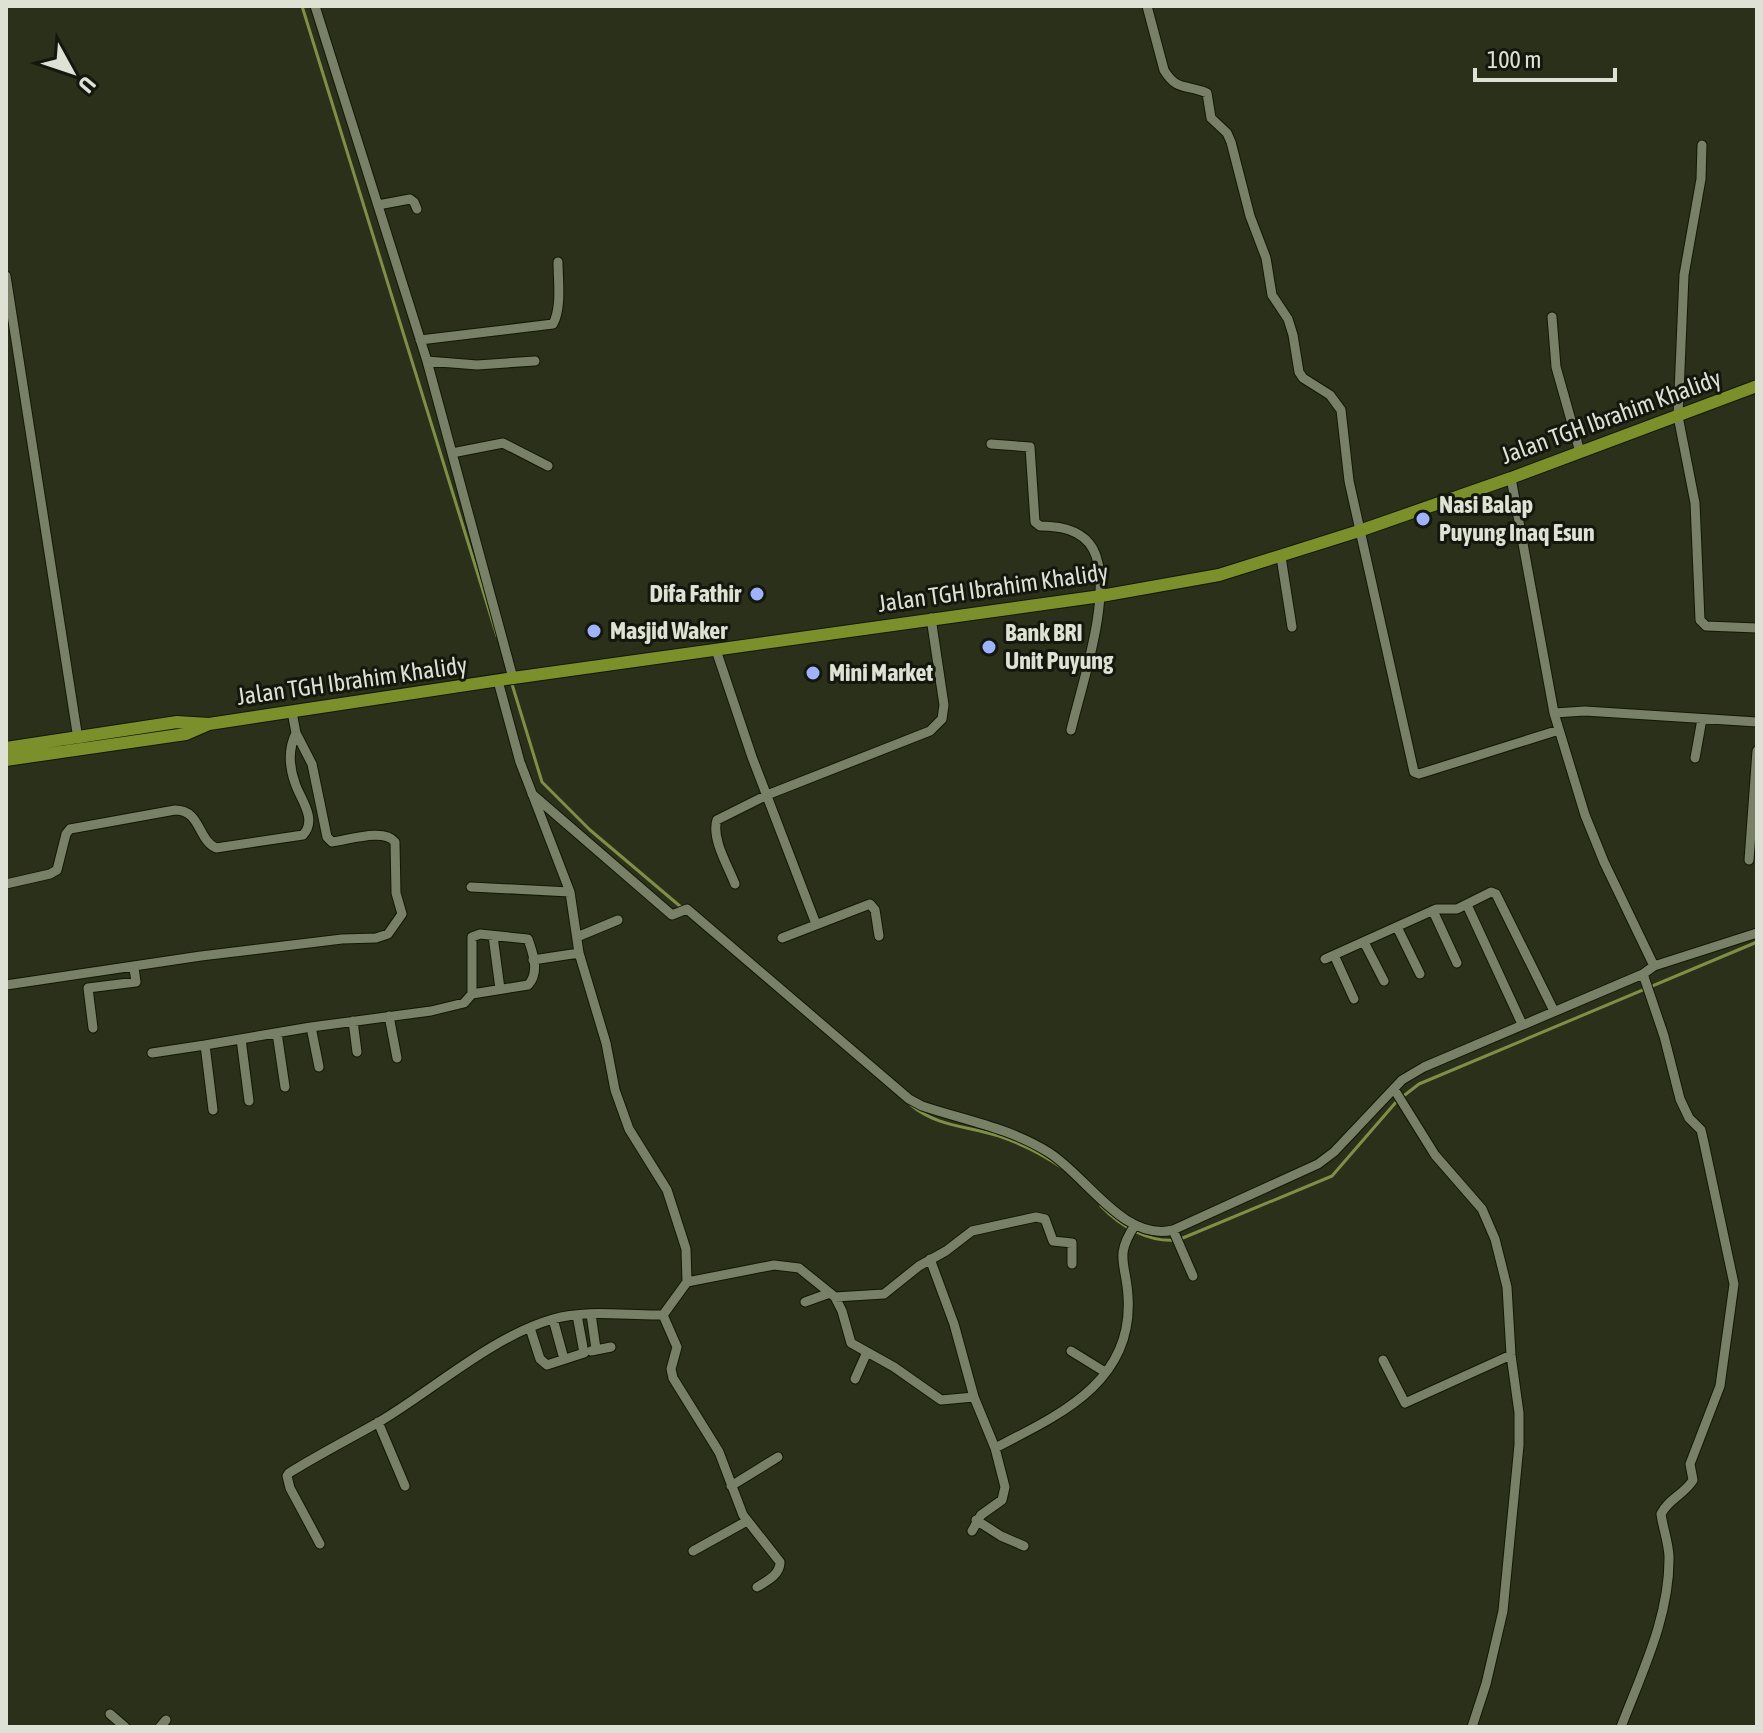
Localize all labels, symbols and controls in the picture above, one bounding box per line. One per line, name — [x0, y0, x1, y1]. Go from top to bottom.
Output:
north arrow — [32, 32, 112, 112]
scale bar — [1475, 32, 1615, 82]
text: 100 m — [1487, 46, 1541, 73]
text: U — [73, 72, 101, 98]
street label: Jalan TGH Ibrahim Khalidy — [1497, 364, 1725, 469]
place label: Nasi Balap Puyung Inaq Esun — [1439, 491, 1595, 546]
marker: Nasi Balap Puyung Inaq Esun — [1414, 510, 1432, 528]
street label: Jalan TGH Ibrahim Khalidy — [876, 558, 1110, 617]
place label: Difa Fathir — [649, 580, 742, 607]
marker: Difa Fathir — [748, 585, 766, 603]
place label: Masjid Waker — [610, 617, 728, 644]
place label: Bank BRI Unit Puyung — [1005, 619, 1114, 674]
marker: Masjid Waker — [585, 622, 603, 640]
marker: Bank BRI Unit Puyung — [980, 638, 998, 656]
street label: Jalan TGH Ibrahim Khalidy — [235, 651, 469, 710]
place label: Mini Market — [829, 659, 933, 686]
marker: Mini Market — [804, 664, 822, 682]

